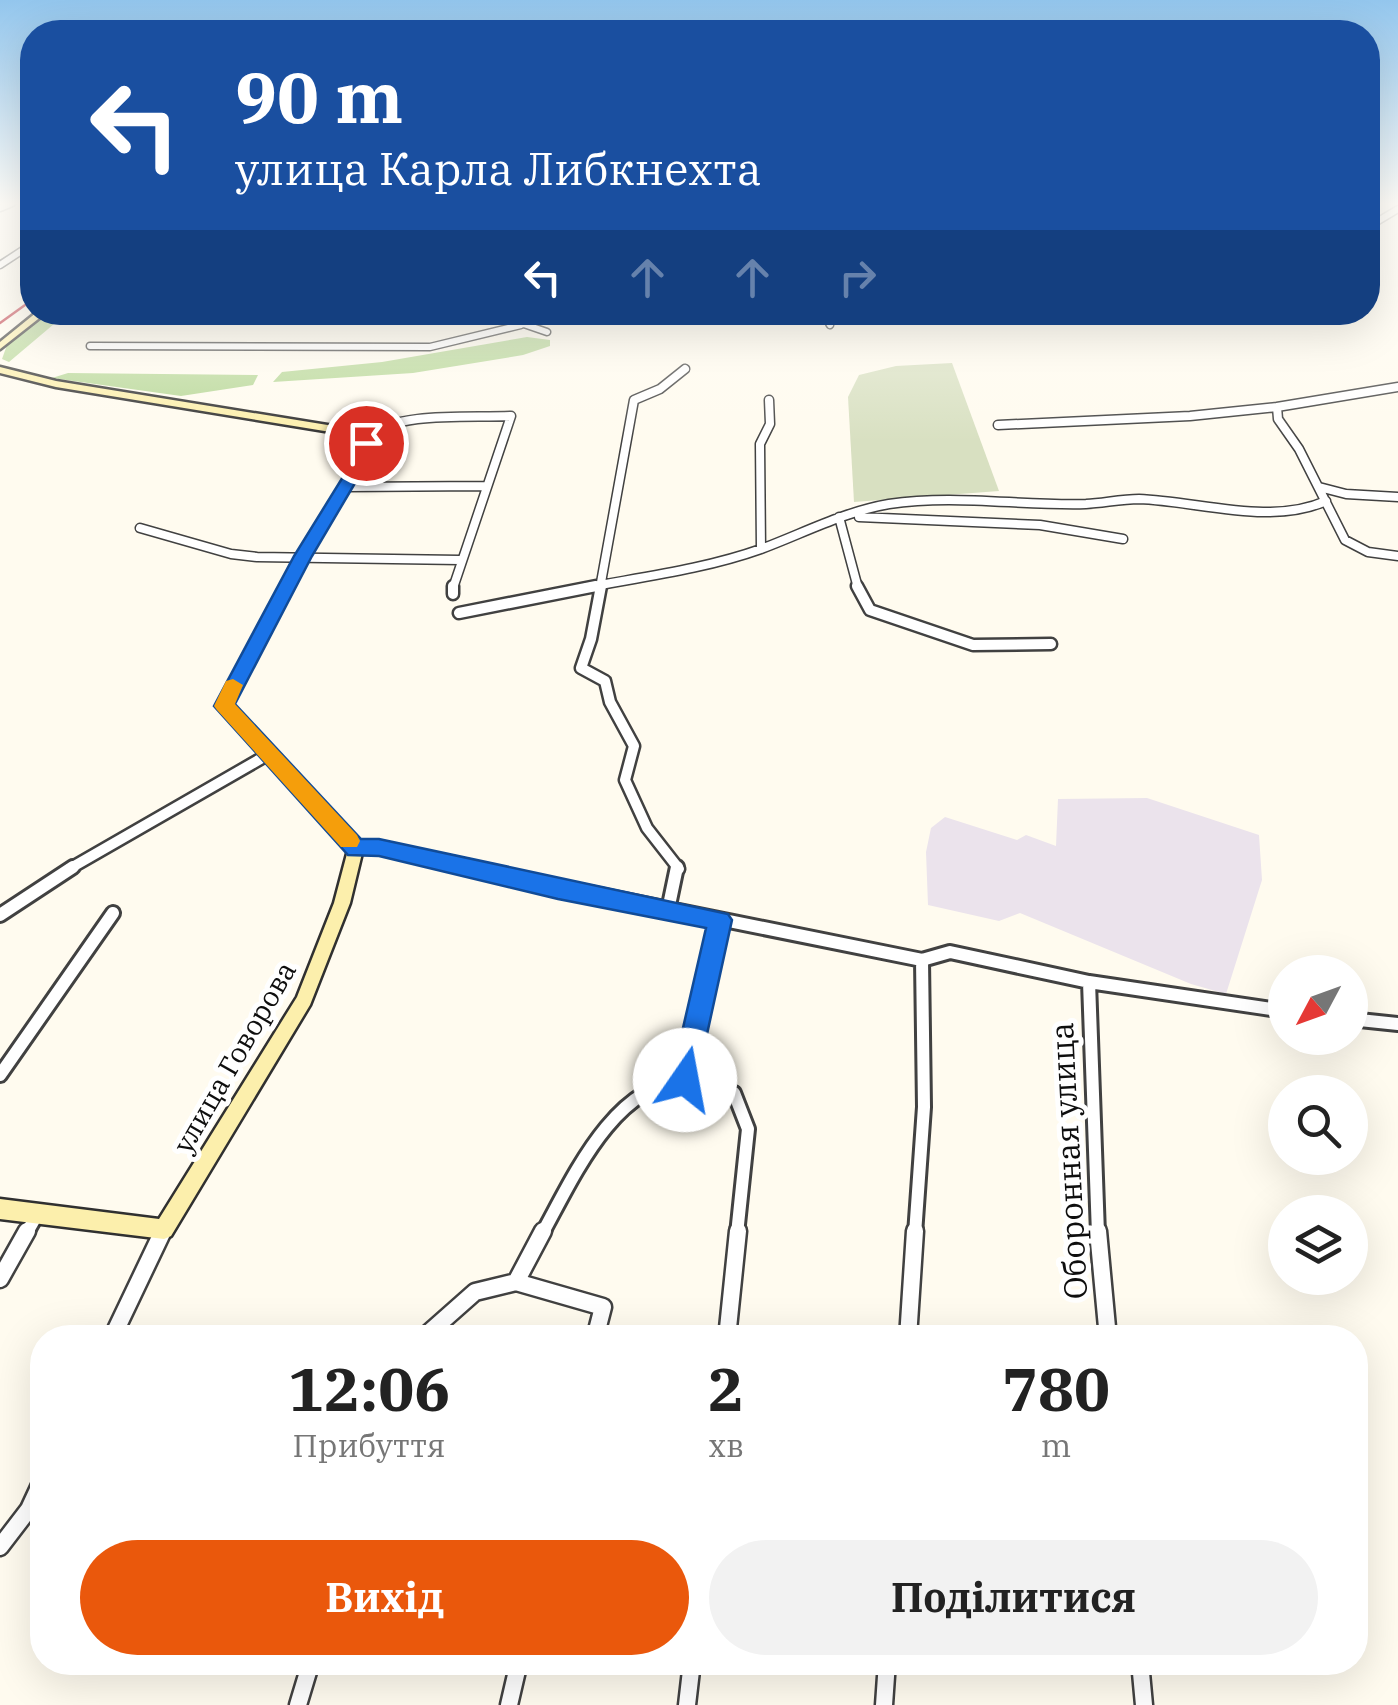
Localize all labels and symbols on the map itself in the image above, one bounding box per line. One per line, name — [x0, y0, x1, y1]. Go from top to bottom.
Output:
pin — [324, 401, 409, 486]
street label: улица Говорова — [164, 954, 304, 1160]
north arrow — [1268, 955, 1368, 1055]
street label: Оборонная улица — [1040, 1021, 1096, 1301]
position arrow — [633, 1028, 737, 1132]

